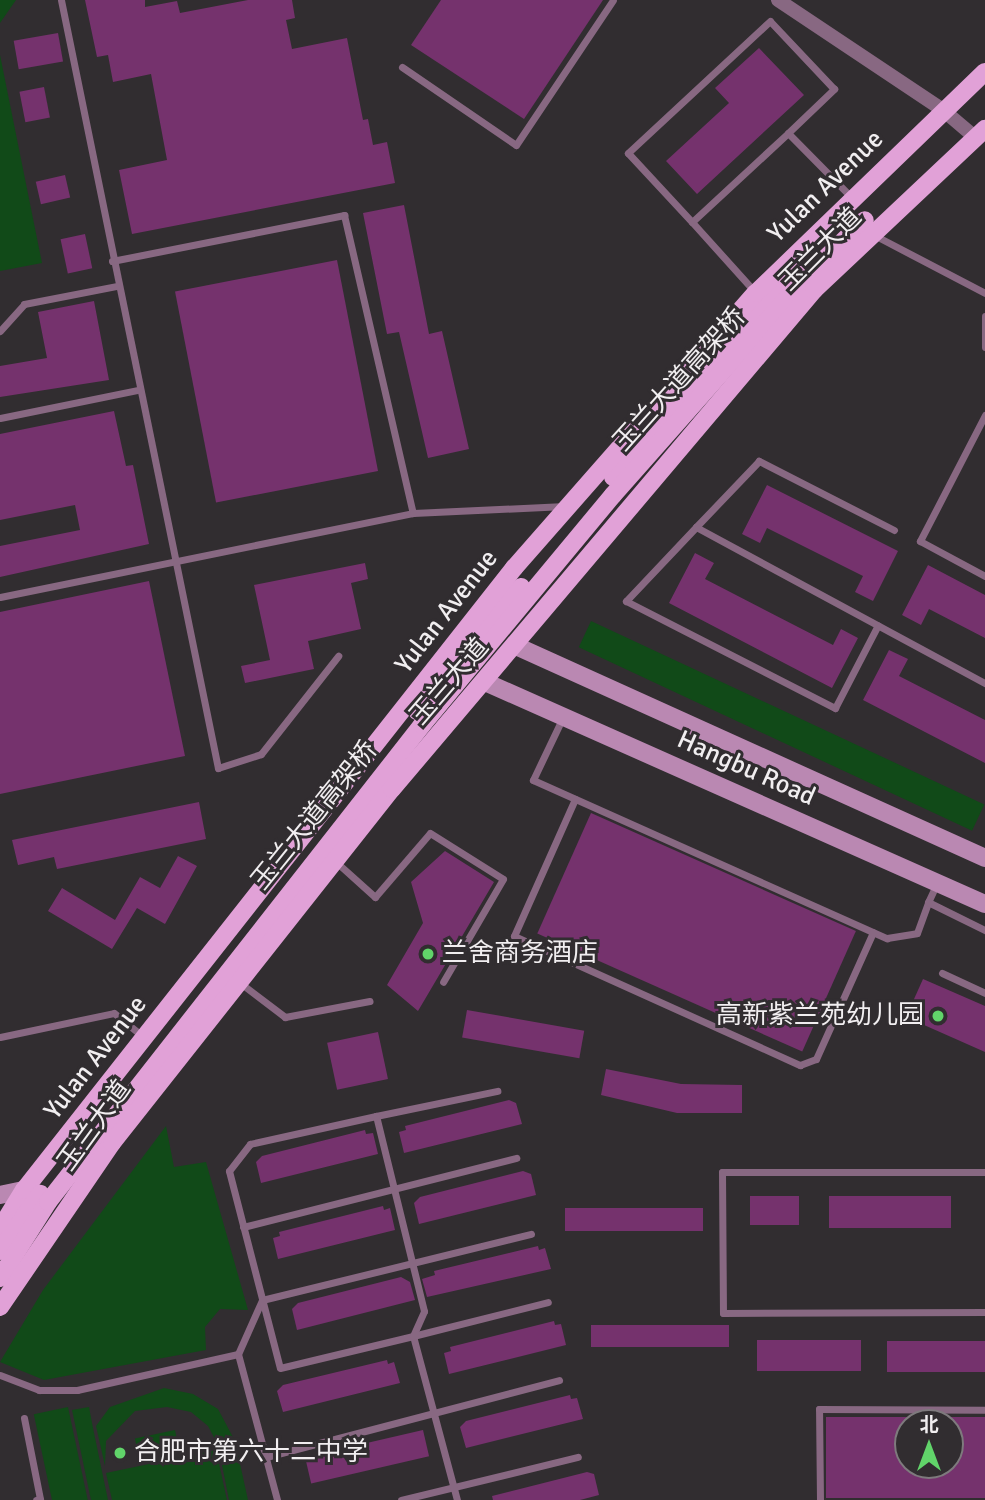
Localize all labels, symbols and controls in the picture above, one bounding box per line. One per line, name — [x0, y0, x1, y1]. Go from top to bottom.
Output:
street label: Yulan Avenue — [762, 124, 890, 250]
street label: 玉兰大道 — [773, 202, 869, 298]
street label: 玉兰大道高架桥 — [608, 302, 752, 458]
street label: Yulan Avenue — [389, 544, 505, 680]
street label: 玉兰大道 — [404, 633, 496, 731]
street label: Hangbu Road — [672, 725, 820, 813]
street label: 玉兰大道高架桥 — [246, 735, 384, 897]
place label: 兰舍商务酒店 — [442, 938, 598, 970]
marker: 兰舍商务酒店 — [420, 946, 436, 962]
street label: Yulan Avenue — [38, 990, 154, 1126]
place label: 高新紫兰苑幼儿园 — [716, 1000, 924, 1032]
marker: 高新紫兰苑幼儿园 — [930, 1008, 946, 1024]
street label: 玉兰大道 — [52, 1075, 138, 1177]
north arrow — [894, 1409, 964, 1479]
text: 北 — [919, 1413, 939, 1437]
place label: 合肥市第六十二中学 — [134, 1437, 368, 1469]
marker: 合肥市第六十二中学 — [112, 1445, 128, 1461]

